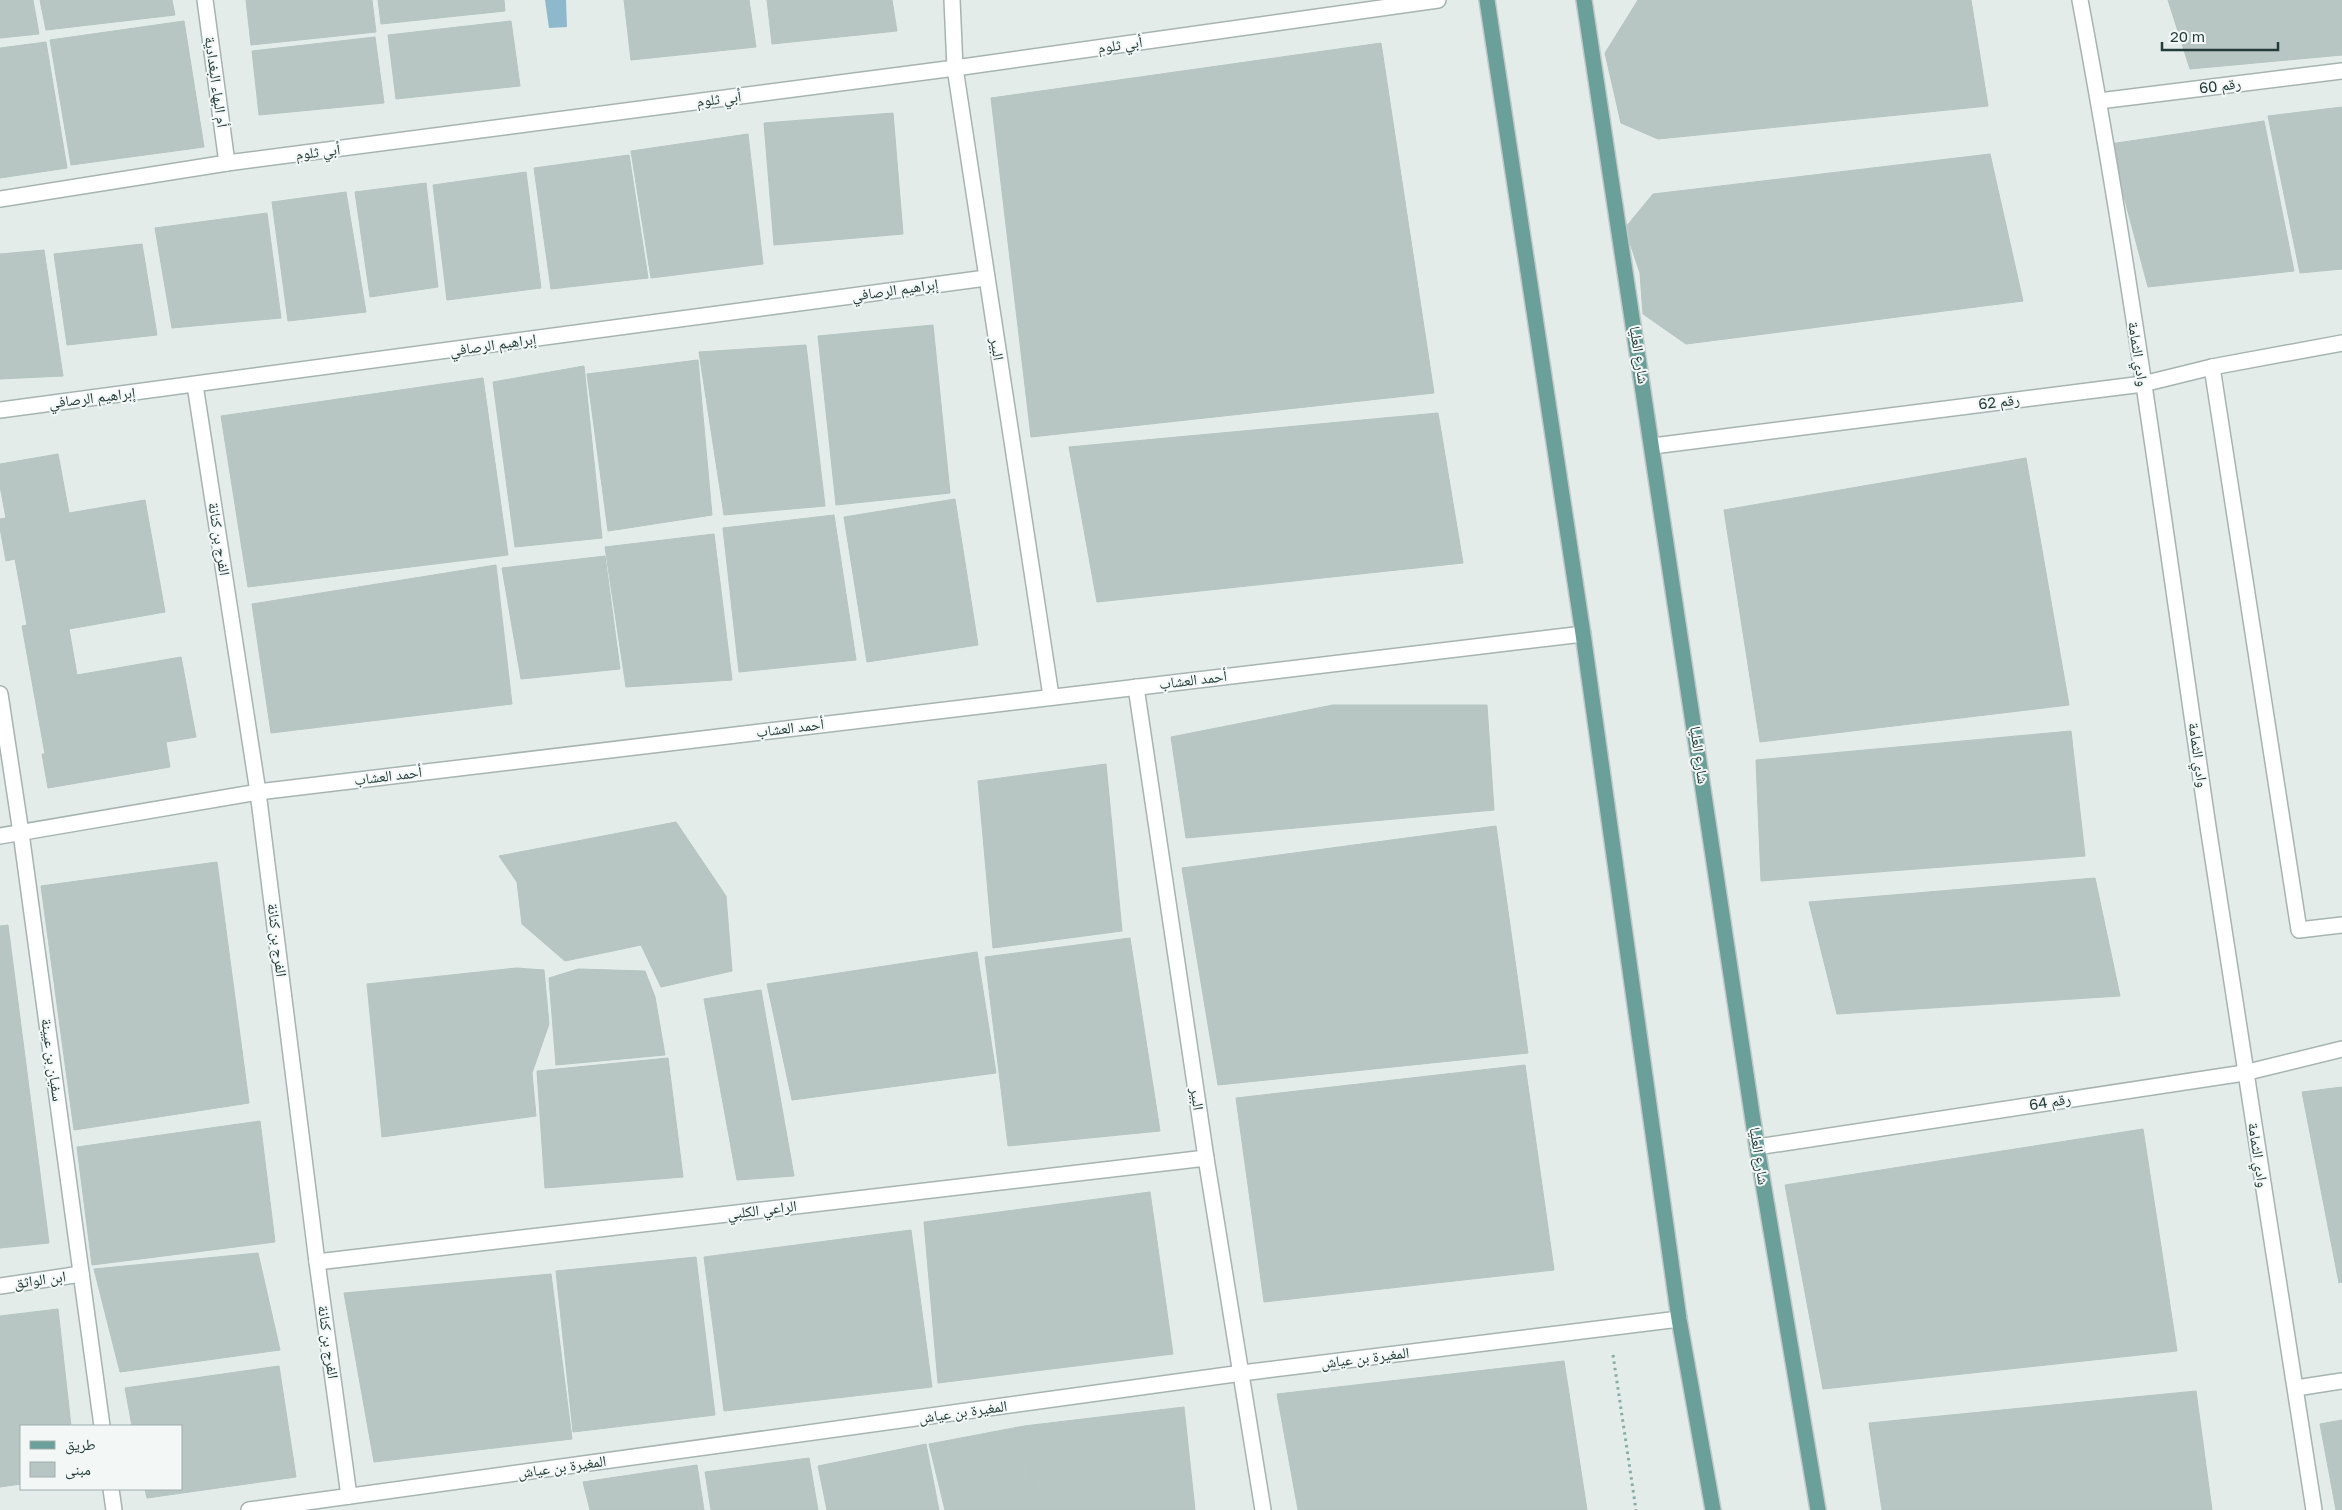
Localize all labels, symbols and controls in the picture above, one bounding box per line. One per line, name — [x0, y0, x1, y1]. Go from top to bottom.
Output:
scale bar — [2162, 20, 2278, 52]
text: 20 m — [2170, 27, 2205, 45]
street label: أبي ثلوم — [1096, 32, 1144, 60]
street label: أم البهاء البغدادية — [200, 35, 232, 129]
street label: رقم 60 — [2198, 73, 2242, 98]
street label: أبي ثلوم — [695, 86, 743, 113]
street label: أبي ثلوم — [294, 139, 342, 166]
street label: إبراهيم الرصافي — [851, 274, 940, 308]
street label: وادي الثمامة — [2121, 320, 2153, 388]
street label: شارع العليا — [1625, 325, 1653, 385]
street label: إبراهيم الرصافي — [449, 329, 538, 363]
street label: البير — [986, 335, 1009, 362]
street label: إبراهيم الرصافي — [48, 383, 137, 415]
street label: رقم 62 — [1977, 390, 2021, 414]
street label: الفرج بن كنانة — [203, 501, 235, 577]
street label: أحمد العشاب — [1158, 666, 1228, 693]
street label: أحمد العشاب — [755, 714, 825, 741]
street label: وادي الثمامة — [2182, 721, 2212, 789]
street label: شارع العليا — [1685, 725, 1713, 785]
street label: أحمد العشاب — [353, 762, 423, 789]
street label: الفرج بن كنانة — [263, 902, 291, 978]
street label: سفيان بن عيينة — [36, 1017, 68, 1103]
street label: البير — [1186, 1085, 1208, 1111]
street label: رقم 64 — [2028, 1089, 2073, 1115]
street label: وادي الثمامة — [2241, 1121, 2273, 1189]
street label: شارع العليا — [1745, 1126, 1773, 1186]
street label: الراعي الكلبي — [726, 1196, 798, 1226]
street label: ابن الواثق — [13, 1266, 67, 1294]
street label: الفرج بن كنانة — [313, 1304, 343, 1380]
street label: المغيرة بن عياش — [1320, 1343, 1410, 1373]
street label: المغيرة بن عياش — [917, 1396, 1009, 1428]
legend — [20, 1425, 182, 1490]
text: طريق — [65, 1435, 96, 1455]
street label: المغيرة بن عياش — [516, 1451, 608, 1483]
text: مبنى — [65, 1460, 91, 1480]

